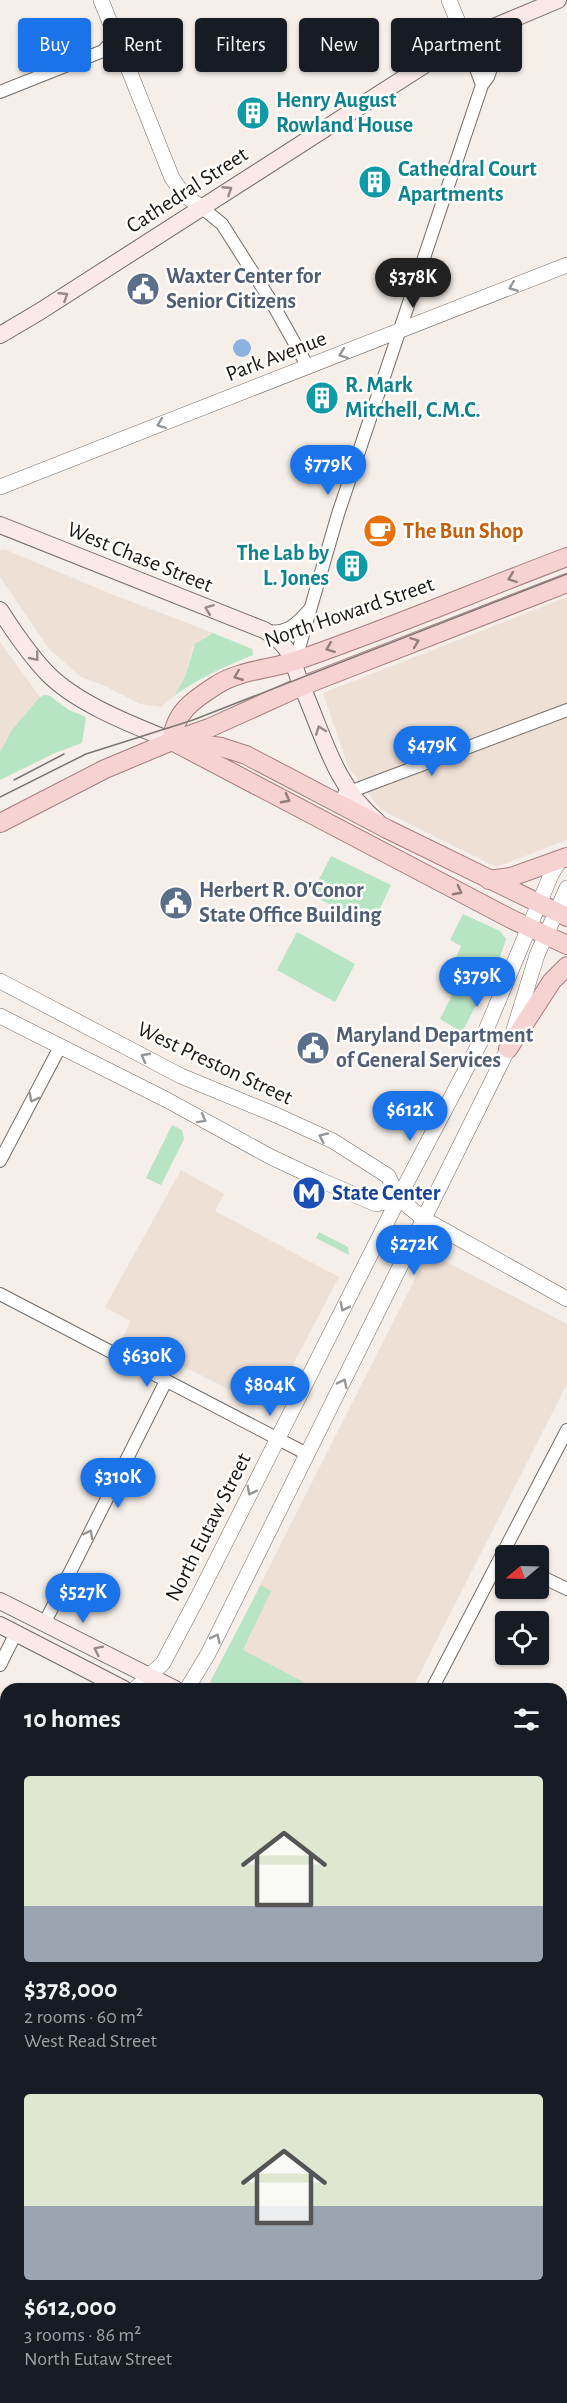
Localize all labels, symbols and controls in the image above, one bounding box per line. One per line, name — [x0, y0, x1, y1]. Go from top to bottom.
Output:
chip: Buy — [18, 18, 91, 72]
chip: Rent — [103, 18, 183, 72]
chip: Filters — [195, 18, 287, 72]
chip: New — [299, 18, 379, 72]
chip: Apartment — [391, 18, 522, 72]
place label: Henry August Rowland House — [276, 89, 413, 136]
building icon: Henry August Rowland House — [235, 95, 271, 131]
street label: Cathedral Street — [123, 143, 251, 237]
place label: Cathedral Court Apartments — [398, 158, 537, 205]
building icon: Cathedral Court Apartments — [357, 164, 393, 200]
one-way arrow — [221, 187, 232, 198]
pin: $378K — [371, 258, 455, 309]
place label: Waxter Center for Senior Citizens — [166, 265, 321, 312]
text: $378K — [389, 267, 437, 287]
public building icon: Waxter Center for Senior Citizens — [125, 271, 161, 307]
one-way arrow — [508, 280, 519, 292]
one-way arrow — [57, 292, 68, 303]
street label: Park Avenue — [223, 327, 329, 385]
one-way arrow — [338, 346, 349, 359]
place label: R. Mark Mitchell, C.M.C. — [345, 374, 481, 421]
building icon: R. Mark Mitchell, C.M.C. — [304, 380, 340, 416]
one-way arrow — [156, 417, 167, 429]
pin: $779K — [286, 445, 370, 496]
text: $779K — [304, 454, 352, 474]
cafe icon: The Bun Shop — [362, 513, 398, 549]
street label: West Chase Street — [64, 518, 216, 596]
place label: The Bun Shop — [403, 520, 523, 542]
place label: The Lab by L. Jones — [236, 542, 329, 589]
building icon: The Lab by L. Jones — [334, 548, 370, 584]
one-way arrow — [508, 571, 519, 583]
street label: North Howard Street — [261, 573, 437, 651]
one-way arrow — [204, 604, 215, 616]
one-way arrow — [409, 637, 420, 649]
one-way arrow — [326, 641, 337, 653]
one-way arrow — [27, 650, 38, 661]
one-way arrow — [233, 668, 244, 681]
one-way arrow — [315, 725, 327, 736]
pin: $479K — [390, 726, 474, 777]
text: $479K — [407, 735, 457, 755]
one-way arrow — [280, 792, 291, 804]
place label: Herbert R. O'Conor State Office Building — [199, 879, 382, 926]
one-way arrow — [452, 884, 463, 895]
public building icon: Herbert R. O'Conor State Office Building — [158, 885, 194, 921]
pin: $379K — [435, 957, 519, 1008]
text: $379K — [453, 966, 501, 986]
street label: West Preston Street — [134, 1017, 296, 1109]
place label: Maryland Department of General Services — [336, 1024, 534, 1071]
public building icon: Maryland Department of General Services — [295, 1030, 331, 1066]
one-way arrow — [141, 1053, 152, 1064]
pin: $612K — [368, 1091, 452, 1142]
one-way arrow — [29, 1092, 40, 1103]
text: $612K — [387, 1100, 433, 1120]
one-way arrow — [195, 1112, 206, 1123]
one-way arrow — [319, 1132, 330, 1144]
metro station icon: State Center — [291, 1175, 327, 1211]
place label: State Center — [332, 1182, 441, 1204]
pin: $272K — [372, 1225, 456, 1276]
text: $272K — [390, 1234, 438, 1254]
one-way arrow — [340, 1301, 351, 1311]
pin: $630K — [105, 1337, 189, 1388]
text: $630K — [122, 1346, 172, 1366]
pin: $804K — [228, 1366, 312, 1417]
text: $804K — [244, 1375, 296, 1395]
one-way arrow — [335, 1378, 347, 1389]
street label: North Eutaw Street — [161, 1449, 255, 1605]
pin: $310K — [76, 1458, 160, 1509]
text: $310K — [95, 1467, 141, 1487]
one-way arrow — [247, 1485, 258, 1495]
one-way arrow — [82, 1530, 93, 1540]
north arrow — [495, 1545, 549, 1599]
map controls — [495, 1545, 549, 1665]
pin: $527K — [41, 1573, 125, 1624]
text: $527K — [59, 1582, 107, 1602]
button: locate — [495, 1611, 549, 1665]
one-way arrow — [208, 1633, 220, 1644]
one-way arrow — [93, 1646, 104, 1658]
icon: filters — [510, 1703, 543, 1736]
text: 10 homes — [24, 1706, 121, 1732]
icon: home — [230, 1815, 338, 1923]
text: $378,000 — [24, 1976, 118, 2002]
text: 2 rooms · 60 m² — [24, 2007, 143, 2027]
text: West Read Street — [24, 2031, 157, 2051]
icon: home — [230, 2133, 338, 2241]
text: $612,000 — [24, 2294, 116, 2320]
text: 3 rooms · 86 m² — [24, 2325, 141, 2345]
text: North Eutaw Street — [24, 2349, 172, 2369]

